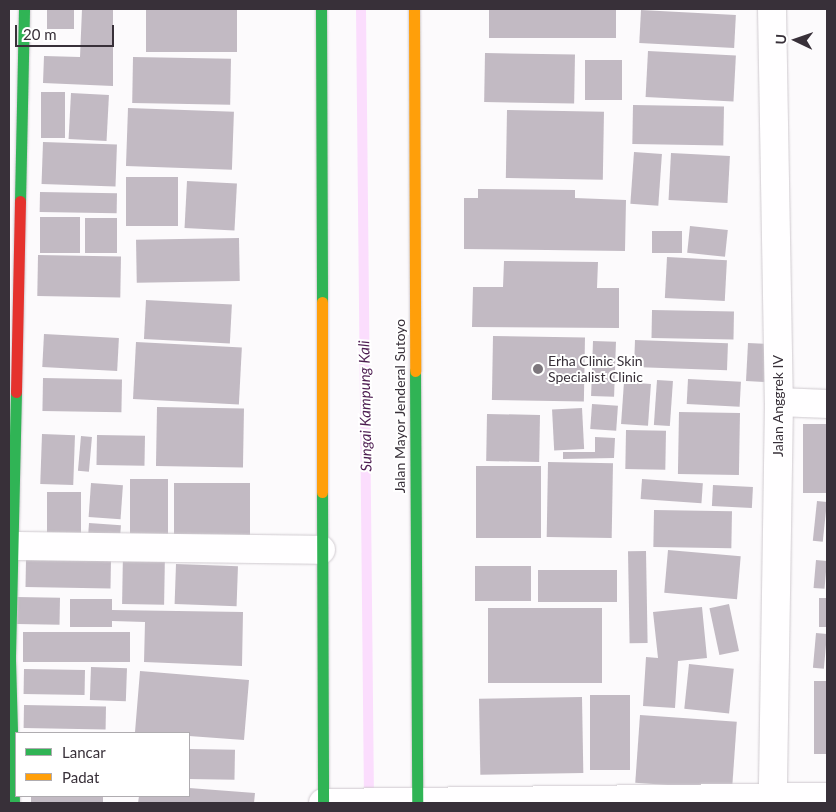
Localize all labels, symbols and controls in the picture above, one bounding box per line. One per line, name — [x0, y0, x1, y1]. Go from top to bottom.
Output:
scale bar — [18, 15, 116, 47]
north arrow — [771, 15, 821, 65]
text: 20 m — [23, 25, 57, 43]
text: U — [772, 34, 789, 45]
street label: Jalan Mayor Jenderal Sutoyo — [392, 318, 408, 494]
water label: Sungai Kampung Kali — [355, 340, 375, 472]
place label: Erha Clinic Skin Specialist Clinic — [548, 353, 643, 386]
street label: Jalan Anggrek IV — [770, 355, 786, 457]
marker: Erha Clinic Skin Specialist Clinic — [532, 363, 544, 375]
legend — [15, 732, 190, 797]
text: Lancar — [62, 743, 106, 761]
text: Padat — [62, 768, 99, 786]

